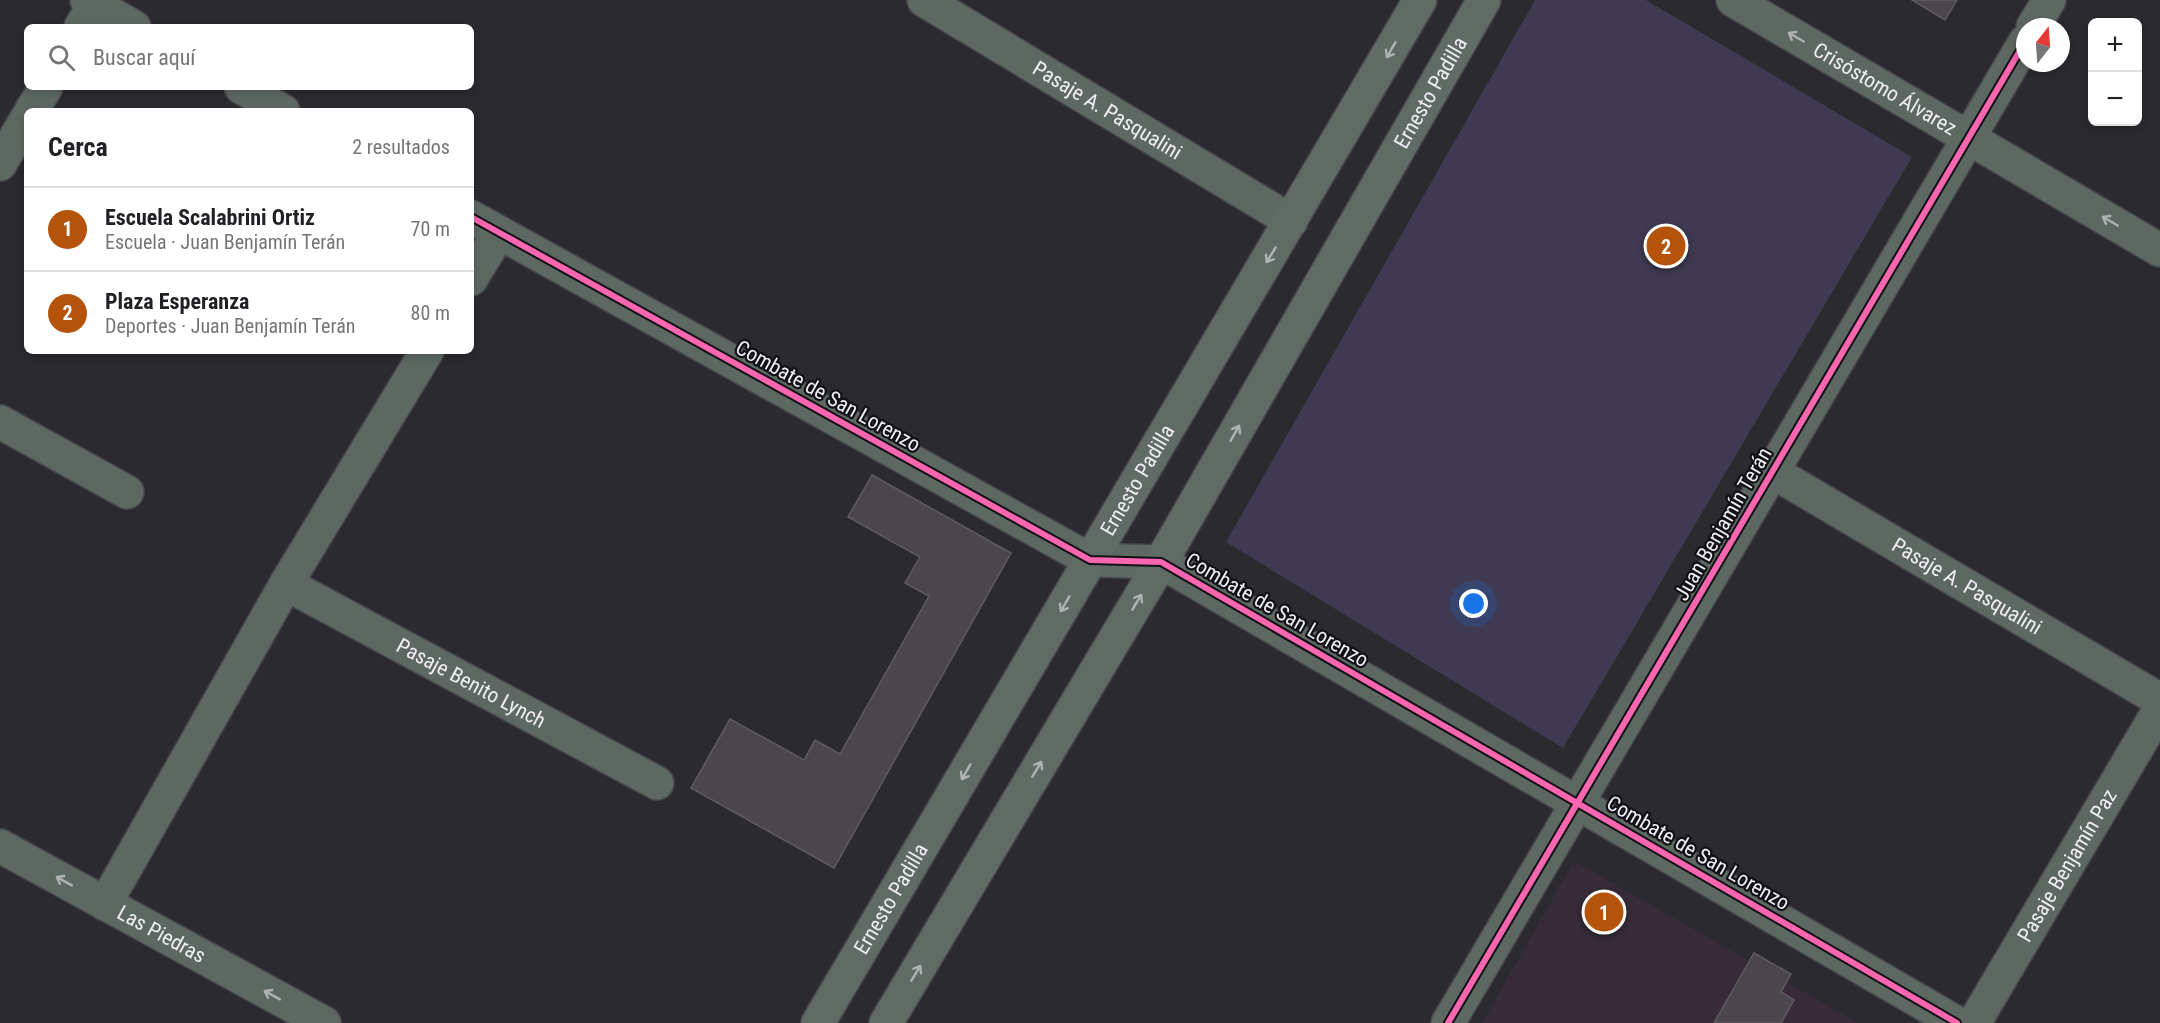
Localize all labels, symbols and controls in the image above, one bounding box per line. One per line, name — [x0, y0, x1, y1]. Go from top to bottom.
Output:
north arrow — [2016, 18, 2070, 72]
map controls — [2088, 18, 2142, 126]
button: + — [2088, 18, 2142, 72]
search box — [24, 24, 474, 90]
one-way arrow — [1788, 31, 1805, 43]
street label: Ernesto Padilla — [1389, 33, 1472, 153]
street label: Crisóstomo Álvarez — [1809, 38, 1961, 140]
icon: search — [45, 41, 78, 74]
one-way arrow — [1384, 42, 1396, 59]
text: Buscar aquí — [93, 45, 196, 70]
street label: Pasaje A. Pasqualini — [1028, 56, 1186, 164]
button: − — [2088, 72, 2142, 126]
text: Cerca — [48, 132, 108, 162]
text: 2 resultados — [352, 135, 450, 159]
text: Escuela Scalabrini Ortiz — [105, 205, 315, 230]
one-way arrow — [2102, 214, 2119, 226]
text: 1 — [62, 217, 73, 241]
text: 70 m — [411, 217, 450, 241]
pin: 2 — [1646, 224, 1686, 268]
text: Escuela · Juan Benjamín Terán — [105, 230, 345, 254]
one-way arrow — [1264, 246, 1276, 263]
text: Plaza Esperanza — [105, 289, 249, 314]
text: 2 — [62, 301, 73, 325]
text: 80 m — [411, 301, 450, 325]
text: Deportes · Juan Benjamín Terán — [105, 314, 355, 338]
street label: Combate de San Lorenzo — [732, 335, 924, 457]
street label: Ernesto Padilla — [1096, 420, 1179, 540]
one-way arrow — [1229, 425, 1241, 442]
street label: Juan Benjamín Terán — [1669, 443, 1777, 605]
street label: Pasaje A. Pasqualini — [1888, 533, 2046, 640]
street label: Combate de San Lorenzo — [1181, 548, 1373, 672]
your location — [1459, 589, 1488, 618]
one-way arrow — [1132, 594, 1144, 611]
one-way arrow — [1058, 595, 1070, 612]
street label: Pasaje Benito Lynch — [392, 634, 550, 733]
one-way arrow — [1032, 761, 1044, 778]
one-way arrow — [959, 763, 971, 780]
street label: Pasaje Benjamín Paz — [2013, 785, 2122, 946]
street label: Combate de San Lorenzo — [1602, 791, 1794, 915]
street label: Ernesto Padilla — [849, 839, 933, 959]
one-way arrow — [56, 875, 74, 886]
pin: 1 — [1584, 890, 1624, 934]
street label: Las Piedras — [113, 900, 210, 968]
one-way arrow — [911, 965, 923, 982]
one-way arrow — [264, 989, 282, 1000]

